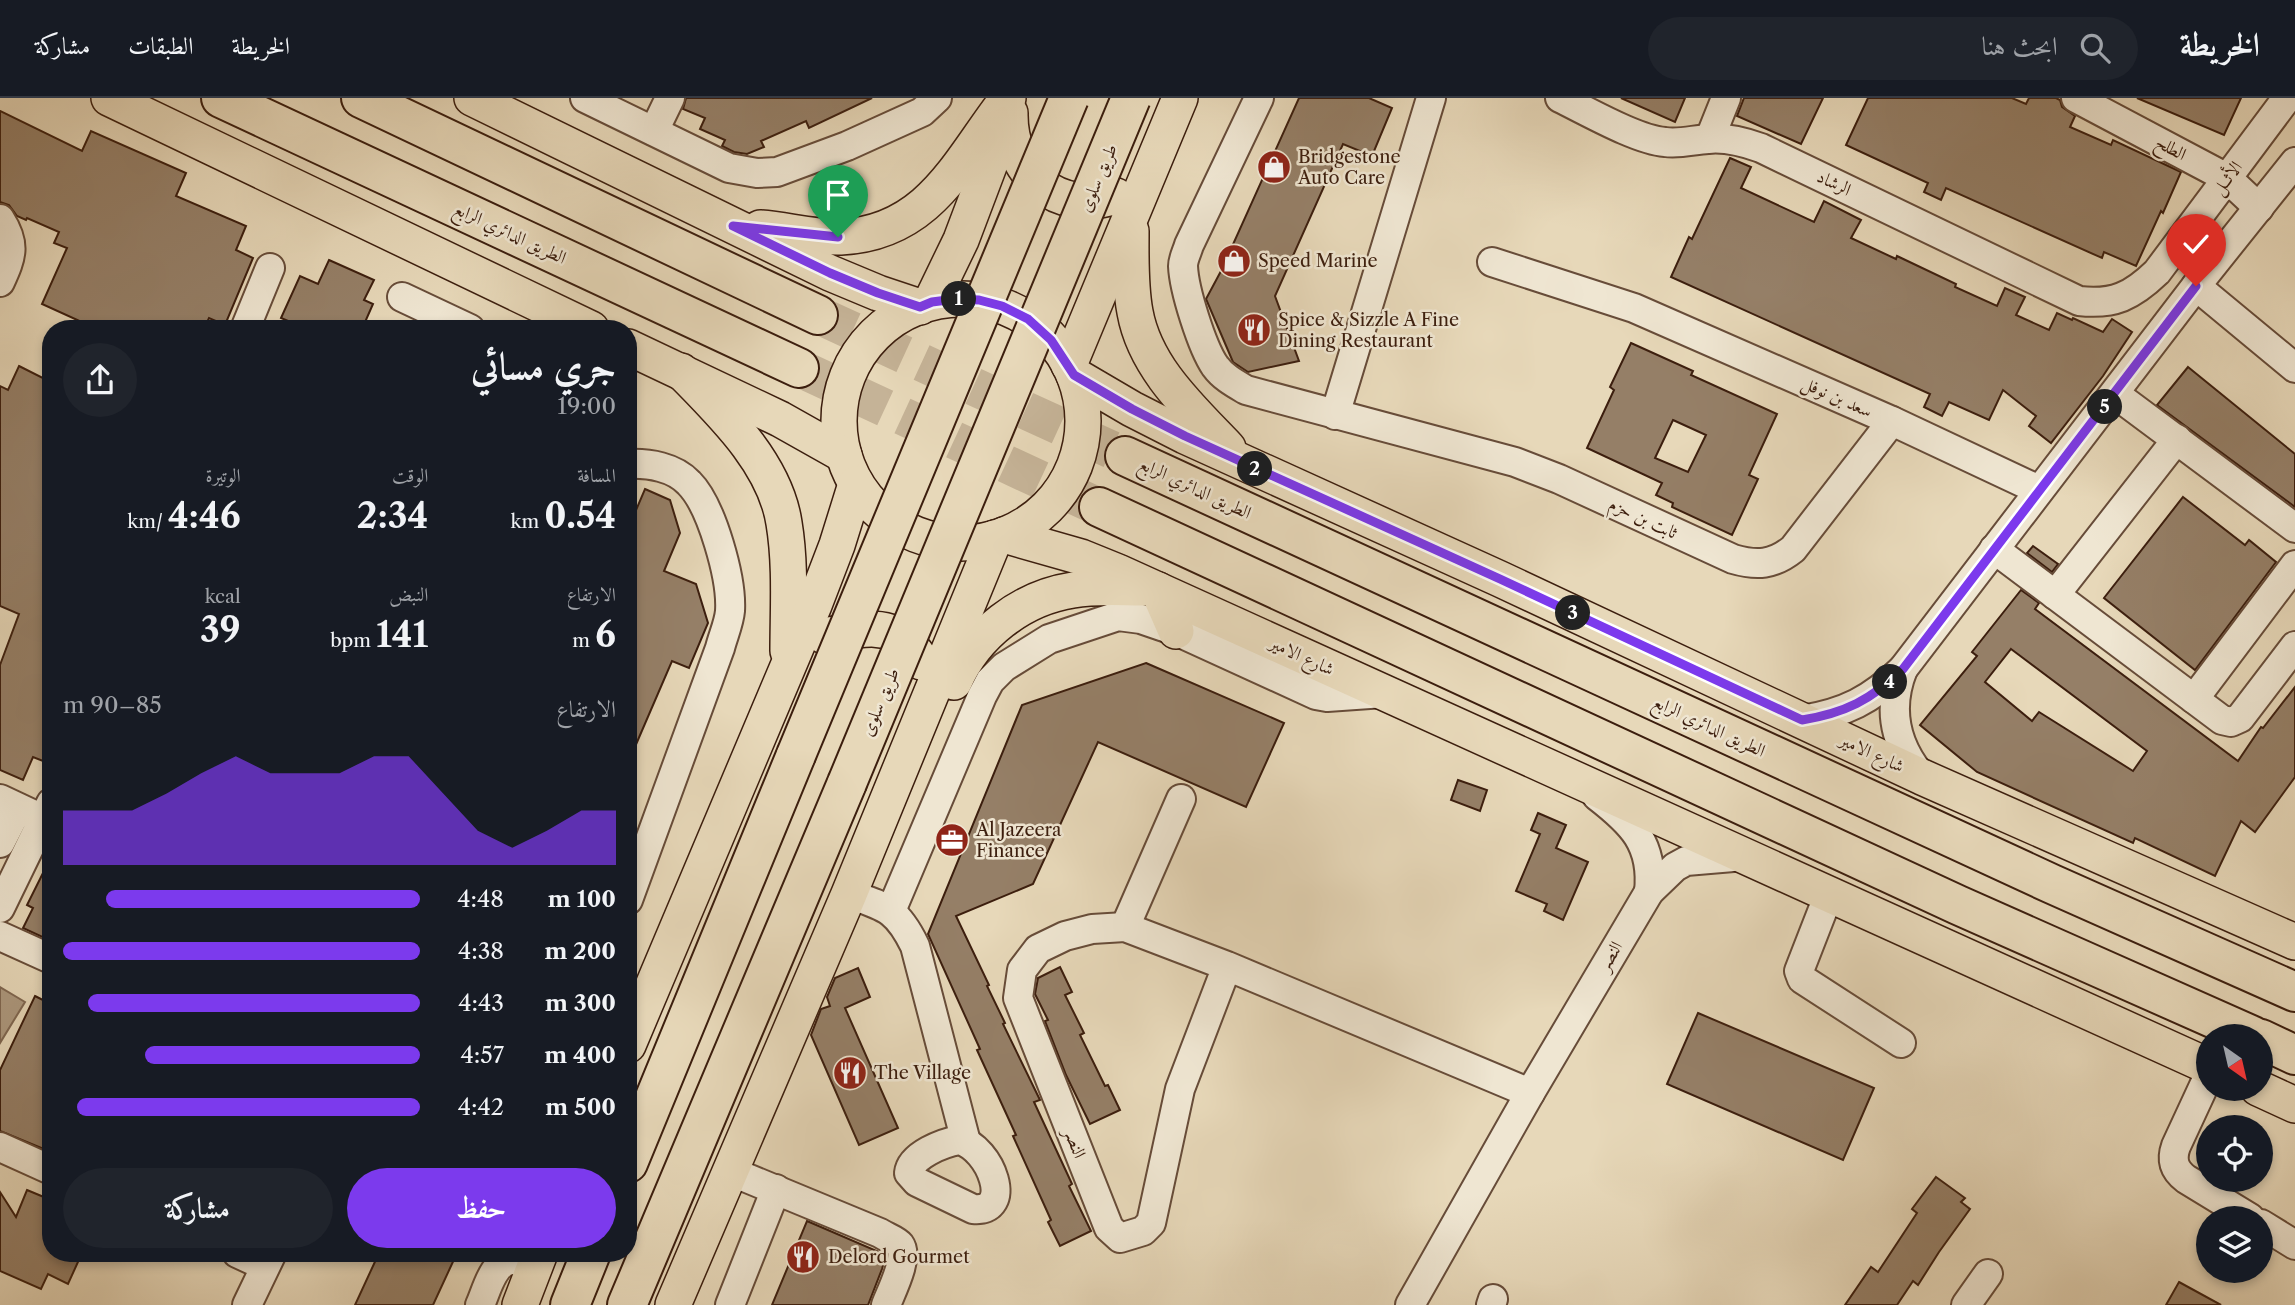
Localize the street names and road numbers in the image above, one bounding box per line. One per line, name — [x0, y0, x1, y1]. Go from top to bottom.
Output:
street label: الطلح — [2149, 131, 2190, 170]
street label: طريق سلوى — [1074, 141, 1123, 216]
street label: الأثــل — [2205, 155, 2249, 201]
street label: الرشاد — [1813, 165, 1855, 201]
street label: الطريق الدائري الرابع — [448, 197, 570, 273]
street label: سعد بن نوفل — [1798, 372, 1876, 424]
street label: الطريق الدائري الرابع — [1133, 452, 1255, 528]
street label: ثابت بن حزم — [1603, 493, 1681, 548]
street label: شارع الامير — [1263, 631, 1338, 684]
street label: طريق سلوى — [856, 665, 905, 740]
street label: الطريق الدائري الرابع — [1647, 690, 1769, 766]
street label: شارع الامير — [1833, 728, 1908, 781]
street label: النصر — [1592, 937, 1628, 977]
street label: النصر — [1057, 1123, 1091, 1162]

